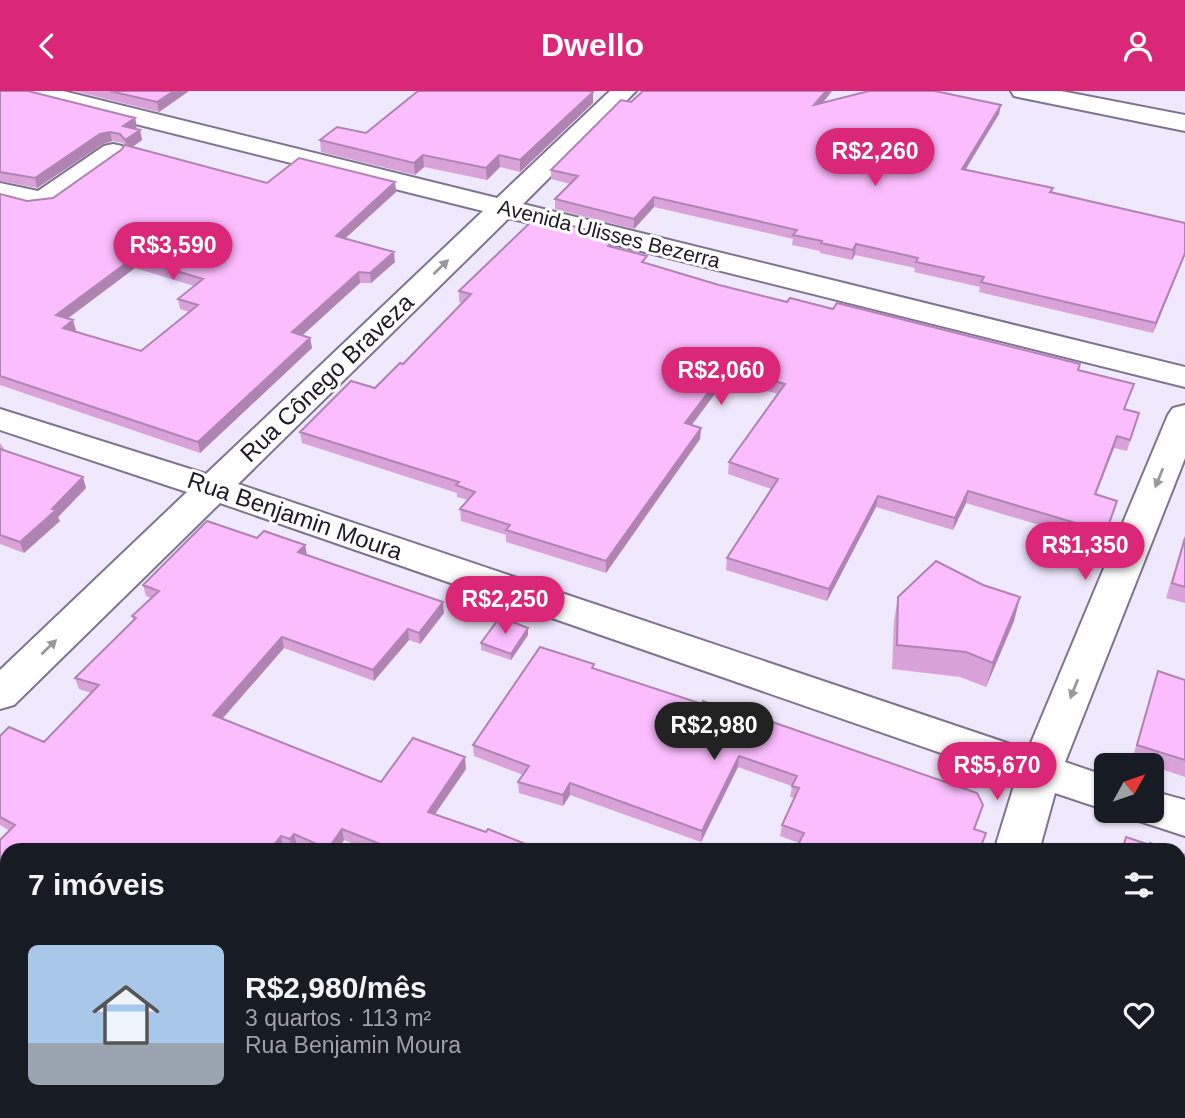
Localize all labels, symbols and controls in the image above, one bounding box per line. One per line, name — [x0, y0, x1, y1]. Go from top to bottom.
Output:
icon: back — [28, 27, 66, 65]
text: Dwello — [541, 27, 644, 63]
icon: person — [1119, 27, 1157, 65]
pin: R$2,260 — [810, 129, 940, 188]
text: R$2,260 — [832, 138, 918, 164]
street label: Avenida Ulisses Bezerra — [496, 195, 723, 272]
pin: R$3,590 — [108, 223, 238, 282]
text: R$3,590 — [130, 232, 216, 258]
one-way arrow — [433, 259, 450, 276]
street label: Rua Cônego Braveza — [235, 288, 419, 467]
pin: R$2,060 — [656, 347, 786, 407]
text: R$2,060 — [678, 357, 764, 383]
street label: Rua Benjamin Moura — [184, 466, 407, 565]
one-way arrow — [1154, 467, 1165, 488]
pin: R$1,350 — [1020, 523, 1150, 582]
text: R$1,350 — [1042, 532, 1128, 558]
pin: R$2,250 — [440, 577, 570, 636]
text: R$2,250 — [462, 586, 548, 612]
one-way arrow — [41, 639, 57, 655]
one-way arrow — [1068, 678, 1079, 699]
pin: R$2,980 — [649, 703, 779, 762]
text: R$2,980 — [671, 712, 757, 738]
pin: R$5,670 — [932, 743, 1062, 802]
text: R$5,670 — [954, 752, 1040, 778]
north arrow — [1094, 753, 1164, 823]
map controls — [1094, 753, 1164, 823]
icon: filters — [1120, 866, 1158, 904]
text: 7 imóveis — [28, 868, 165, 901]
text: R$2,980/mês — [245, 971, 427, 1004]
icon: home — [84, 973, 168, 1057]
icon: heart — [1120, 996, 1158, 1034]
text: 3 quartos · 113 m² — [245, 1005, 431, 1031]
text: Rua Benjamin Moura — [245, 1032, 461, 1058]

